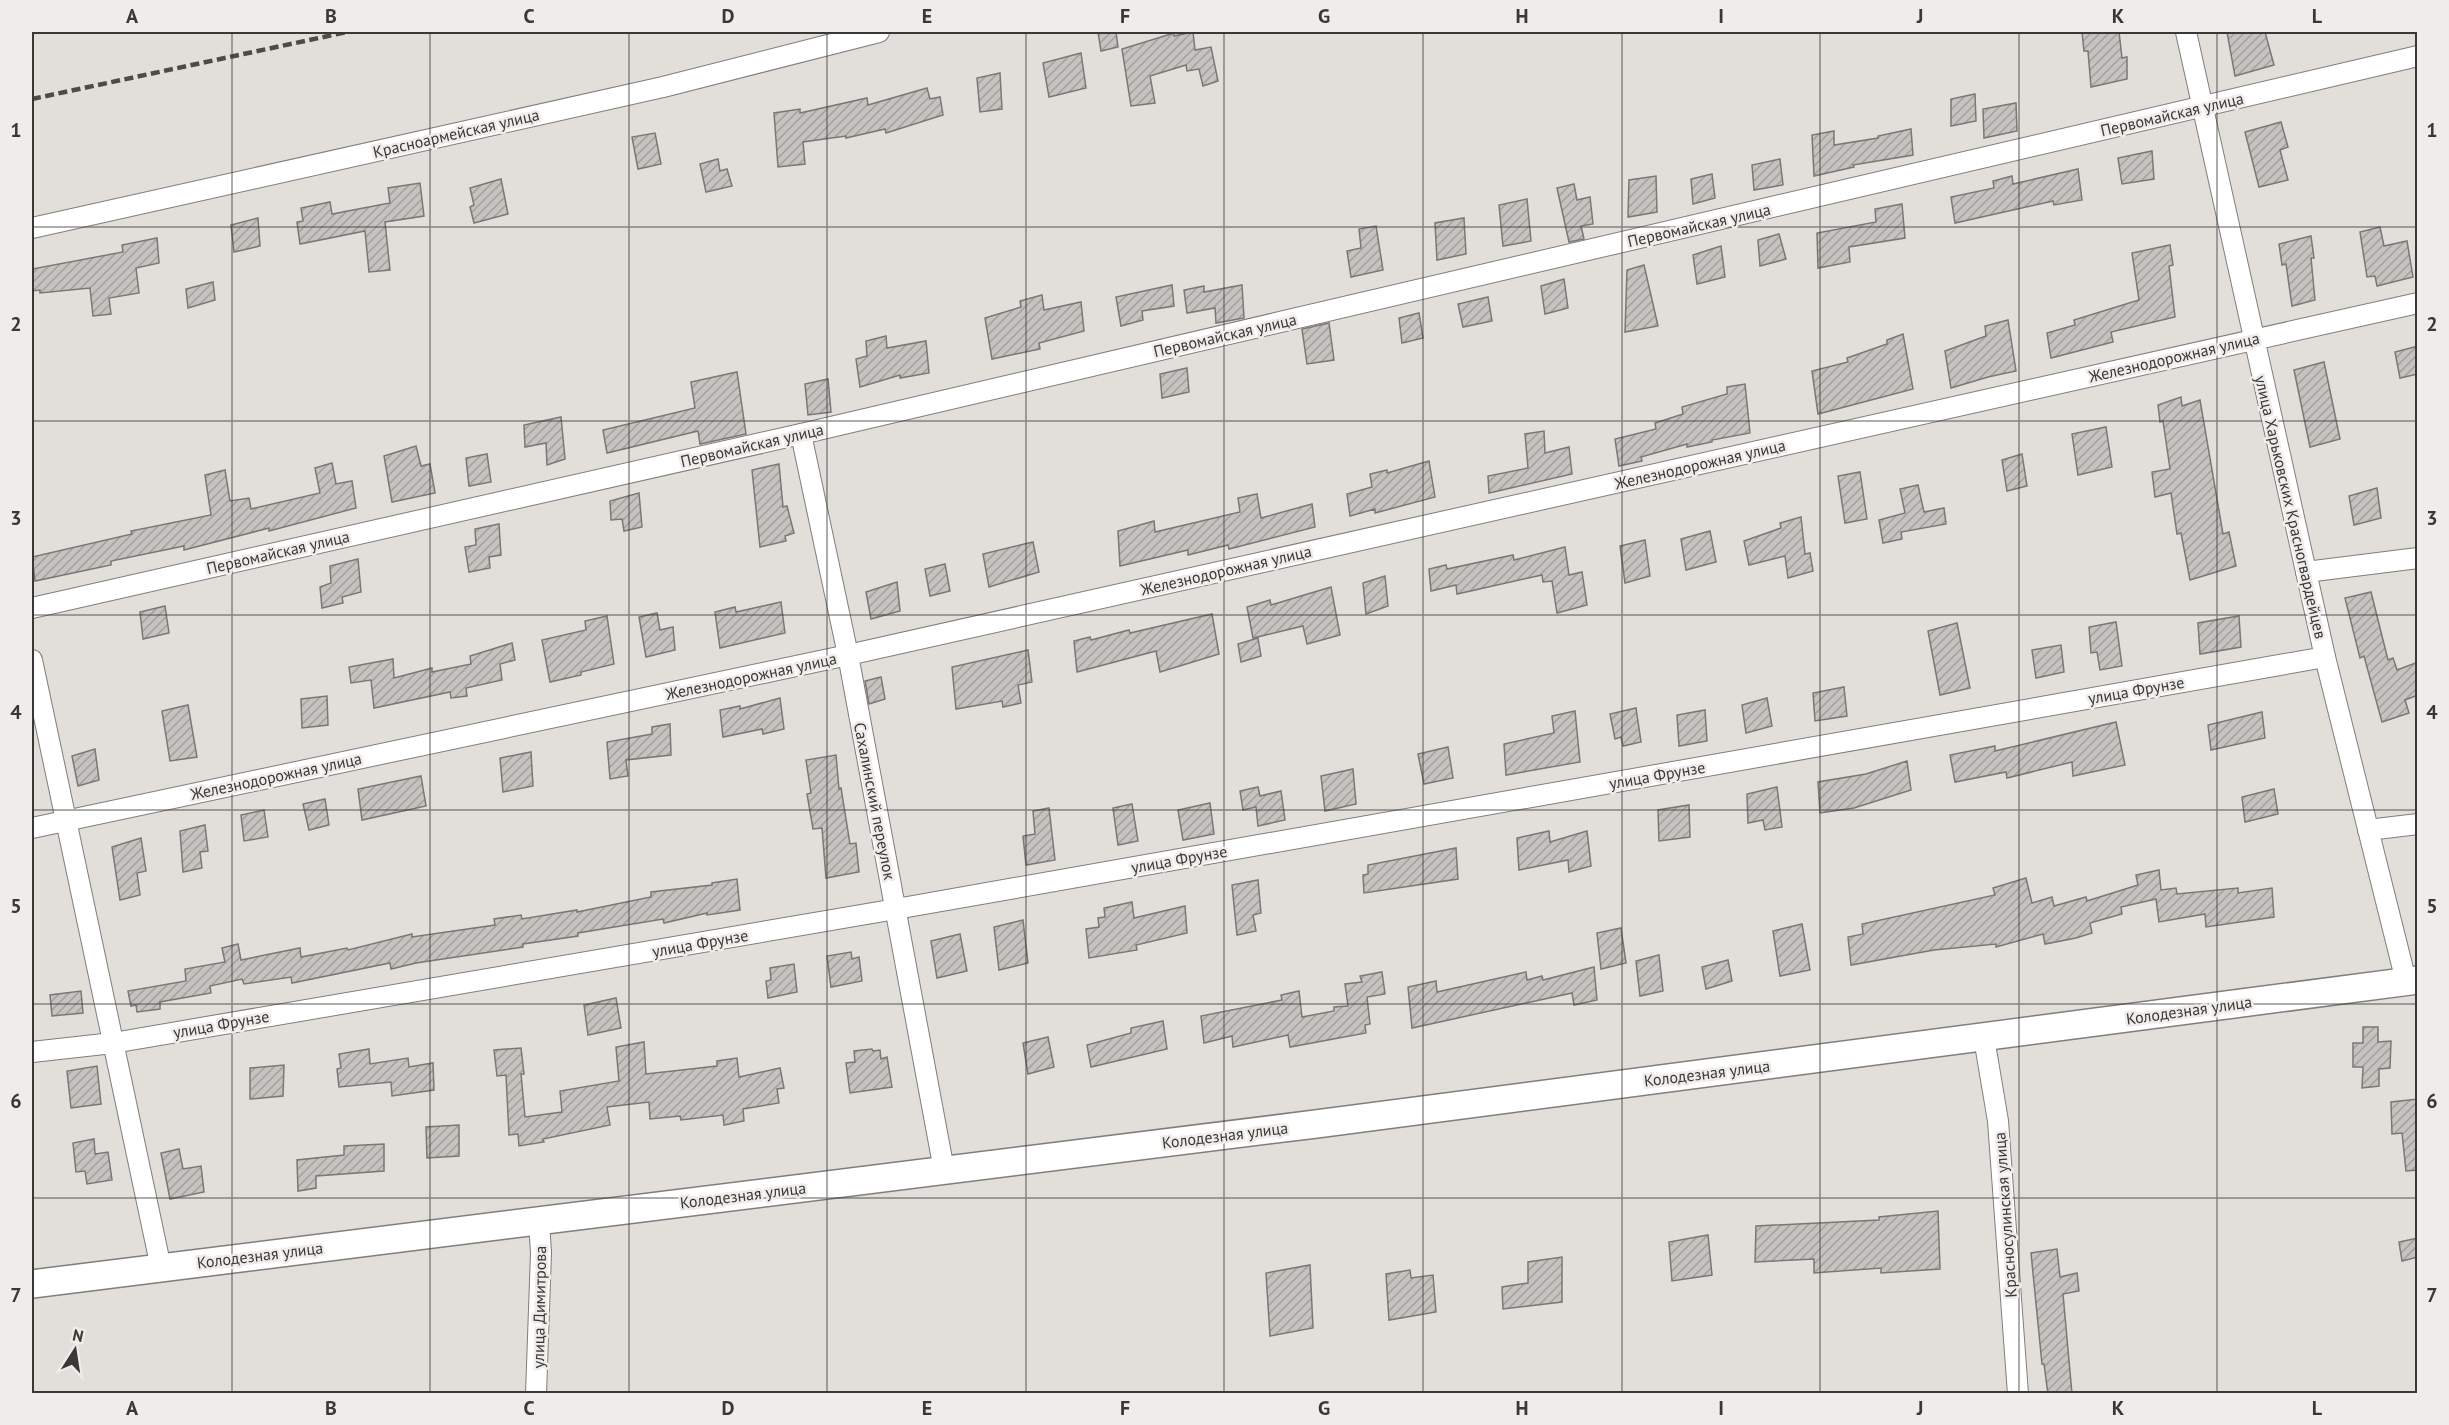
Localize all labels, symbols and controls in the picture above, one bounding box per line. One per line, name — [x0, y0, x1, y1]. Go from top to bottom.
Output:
text: A — [126, 3, 139, 29]
text: B — [325, 3, 337, 29]
text: C — [523, 3, 535, 29]
text: D — [722, 3, 735, 29]
text: E — [922, 3, 932, 29]
text: F — [1120, 3, 1130, 29]
text: G — [1318, 3, 1330, 29]
text: H — [1515, 3, 1529, 29]
text: I — [1718, 3, 1724, 29]
text: J — [1916, 3, 1923, 29]
text: K — [2112, 3, 2125, 29]
text: L — [2312, 3, 2323, 29]
street label: Первомайская улица — [2098, 88, 2246, 140]
street label: Красноармейская улица — [371, 104, 541, 162]
text: 1 — [10, 117, 22, 143]
text: 1 — [2426, 117, 2438, 143]
street label: Первомайская улица — [1625, 199, 1773, 251]
street label: Первомайская улица — [1151, 309, 1299, 361]
text: 2 — [10, 311, 22, 337]
text: 2 — [2426, 311, 2438, 337]
street label: Железнодорожная улица — [2086, 328, 2261, 387]
street label: улица Харьковских Красногвардейцев — [2251, 373, 2331, 641]
street label: Первомайская улица — [678, 419, 826, 471]
street label: Железнодорожная улица — [1612, 435, 1787, 494]
text: 3 — [10, 505, 22, 531]
text: 3 — [2426, 505, 2438, 531]
street label: Первомайская улица — [204, 526, 352, 578]
street label: Железнодорожная улица — [1138, 541, 1313, 600]
street label: Железнодорожная улица — [663, 648, 838, 704]
street label: улица Фрунзе — [2086, 672, 2186, 708]
text: 4 — [10, 699, 22, 725]
text: 4 — [2426, 699, 2438, 725]
street label: Сахалинский переулок — [850, 721, 900, 882]
street label: Железнодорожная улица — [188, 748, 363, 804]
street label: улица Фрунзе — [1607, 757, 1707, 793]
street label: улица Фрунзе — [1129, 841, 1229, 877]
text: 5 — [10, 893, 22, 919]
text: 5 — [2426, 893, 2438, 919]
street label: улица Фрунзе — [650, 925, 750, 961]
street label: Колодезная улица — [2125, 991, 2253, 1029]
street label: улица Фрунзе — [171, 1006, 271, 1042]
street label: Колодезная улица — [1643, 1055, 1771, 1091]
text: 6 — [10, 1088, 22, 1114]
text: 6 — [2426, 1088, 2438, 1114]
street label: Колодезная улица — [1161, 1117, 1289, 1153]
street label: Красносулинская улица — [1989, 1132, 2021, 1298]
street label: Колодезная улица — [679, 1177, 807, 1213]
street label: Колодезная улица — [196, 1237, 324, 1273]
street label: улица Димитрова — [528, 1246, 550, 1368]
text: 7 — [10, 1282, 22, 1308]
text: 7 — [2426, 1282, 2438, 1308]
north arrow — [45, 1320, 105, 1380]
text: N — [71, 1324, 85, 1346]
text: A — [126, 1395, 139, 1421]
text: B — [325, 1395, 337, 1421]
text: C — [523, 1395, 535, 1421]
text: D — [722, 1395, 735, 1421]
text: E — [922, 1395, 932, 1421]
text: F — [1120, 1395, 1130, 1421]
text: G — [1318, 1395, 1330, 1421]
text: H — [1515, 1395, 1529, 1421]
text: I — [1718, 1395, 1724, 1421]
text: J — [1916, 1395, 1923, 1421]
text: K — [2112, 1395, 2125, 1421]
text: L — [2312, 1395, 2323, 1421]

